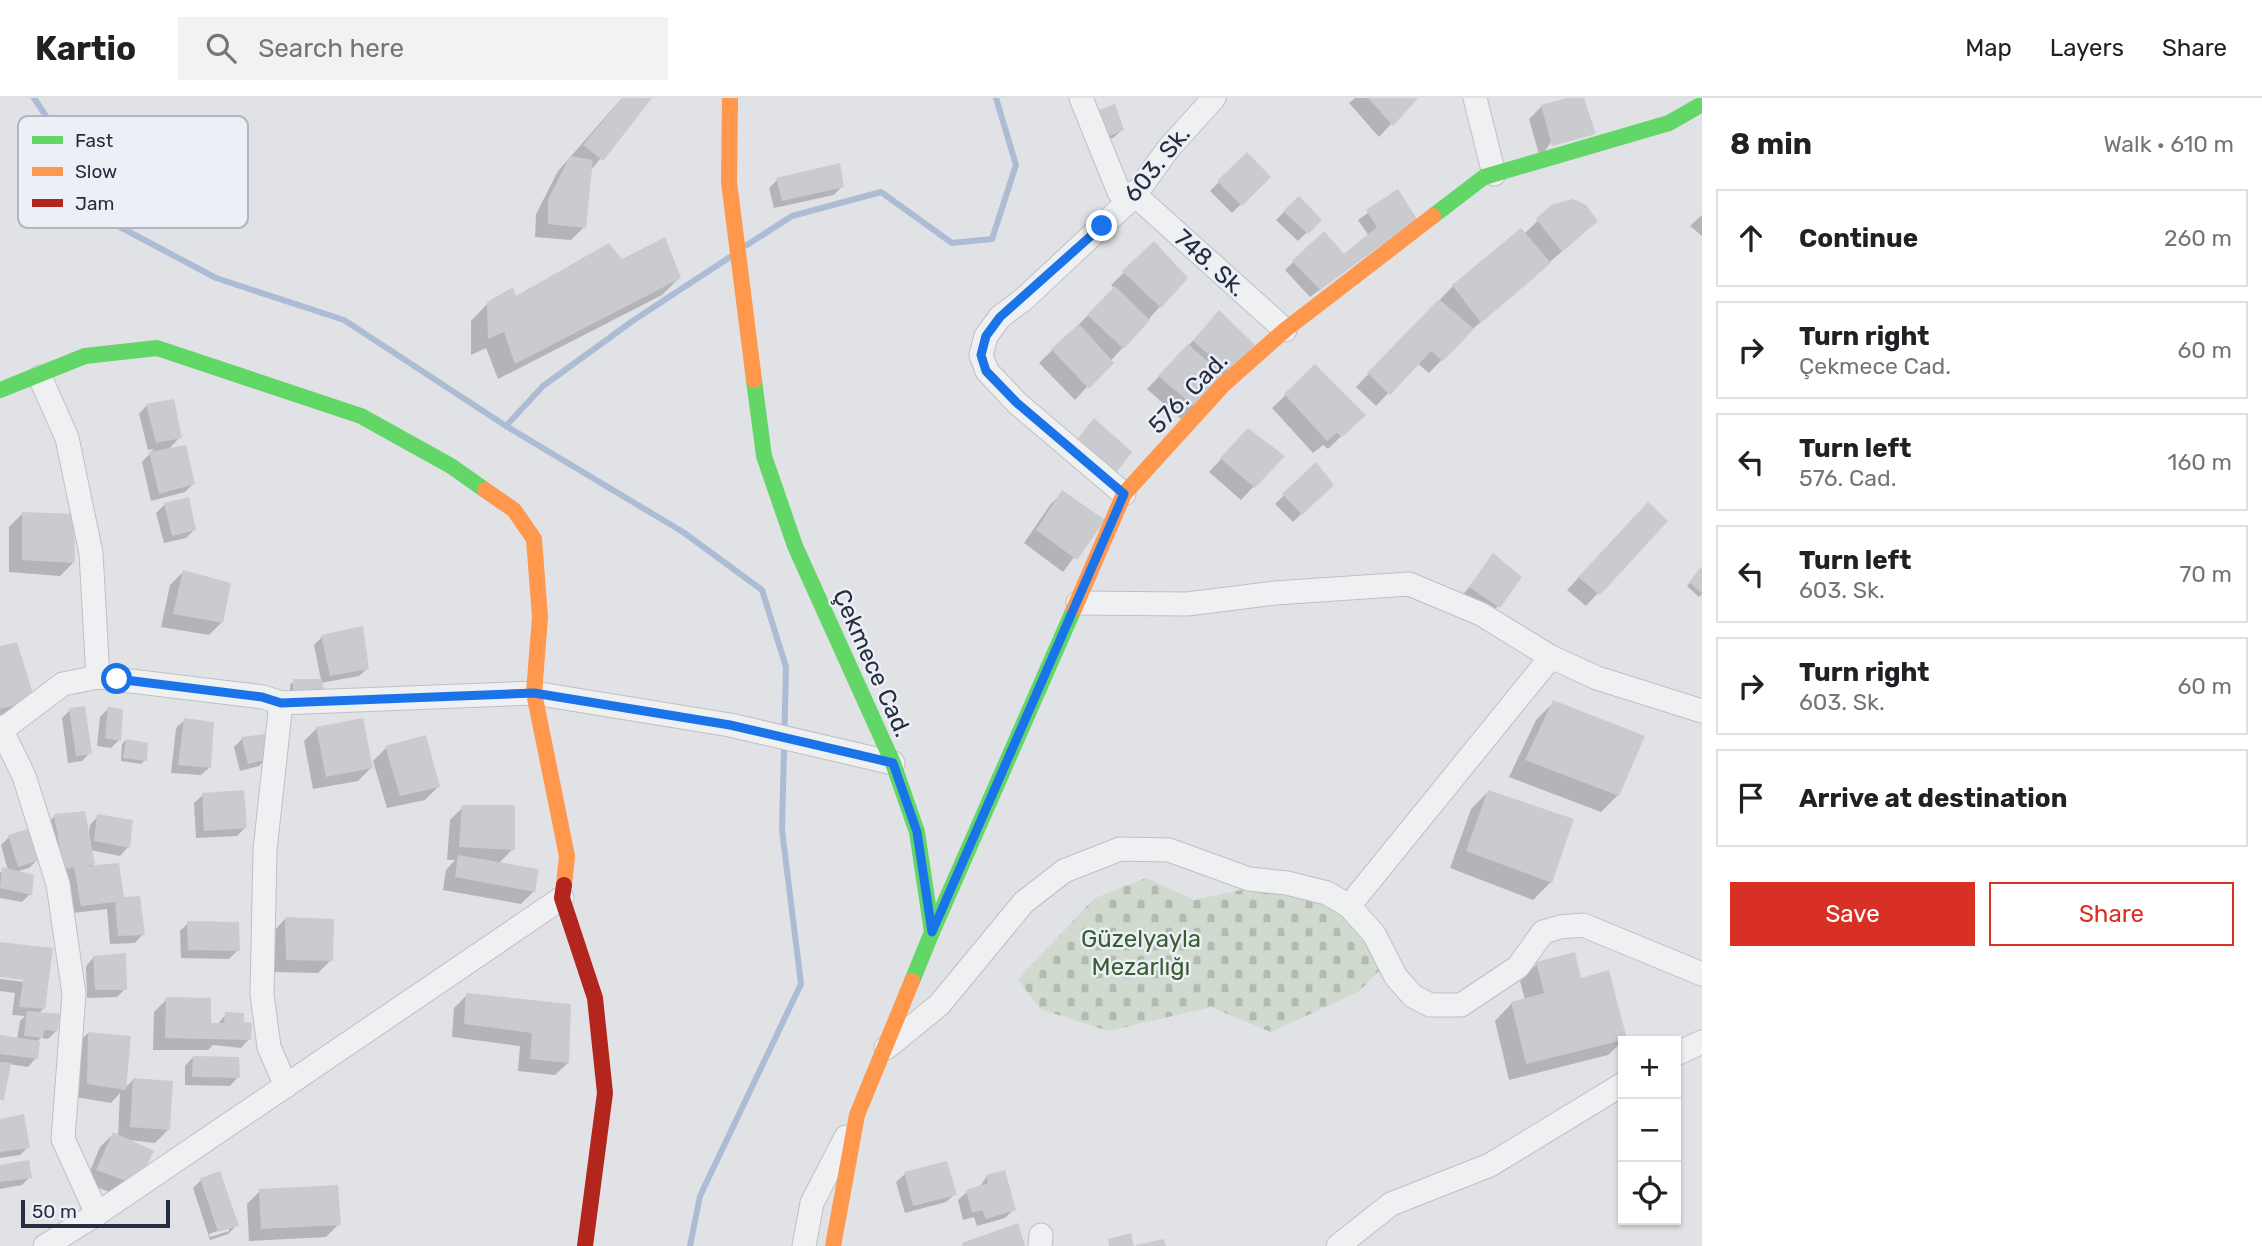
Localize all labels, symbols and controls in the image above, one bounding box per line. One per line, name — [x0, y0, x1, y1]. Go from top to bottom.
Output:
search box — [178, 17, 668, 80]
text: Kartio — [35, 29, 136, 68]
icon: search — [202, 29, 240, 67]
text: Search here — [258, 33, 404, 64]
text: Map — [1965, 34, 2012, 62]
text: Layers — [2050, 34, 2124, 62]
text: Share — [2162, 34, 2227, 62]
legend — [18, 116, 248, 228]
street label: 603. Sk. — [1118, 120, 1196, 208]
text: 8 min — [1730, 126, 1812, 162]
text: Fast — [75, 129, 114, 152]
text: Walk · 610 m — [2103, 130, 2234, 158]
text: Slow — [75, 160, 117, 183]
text: Jam — [75, 192, 114, 215]
route end — [1086, 210, 1117, 241]
icon: ahead — [1732, 219, 1770, 257]
text: Continue — [1799, 223, 1918, 254]
street label: 748. Sk. — [1168, 224, 1252, 302]
text: 260 m — [2164, 224, 2232, 252]
text: Turn right — [1799, 321, 1929, 352]
icon: right — [1732, 331, 1770, 369]
text: 60 m — [2177, 336, 2232, 364]
street label: 576. Cad. — [1143, 347, 1233, 439]
text: Çekmece Cad. — [1799, 352, 1951, 380]
text: Turn left — [1799, 433, 1911, 464]
icon: left — [1732, 443, 1770, 481]
text: 160 m — [2168, 448, 2232, 476]
text: 576. Cad. — [1799, 464, 1897, 492]
text: Turn left — [1799, 545, 1911, 576]
icon: left — [1732, 555, 1770, 593]
text: 70 m — [2180, 560, 2232, 588]
text: 603. Sk. — [1799, 576, 1885, 604]
street label: Çekmece Cad. — [827, 585, 917, 741]
text: Turn right — [1799, 657, 1929, 688]
route start — [101, 663, 132, 694]
icon: right — [1732, 667, 1770, 705]
text: 60 m — [2177, 672, 2232, 700]
text: 603. Sk. — [1799, 688, 1885, 716]
icon: arrive — [1732, 779, 1770, 817]
text: Arrive at destination — [1799, 783, 2067, 814]
button: Save — [1730, 882, 1975, 946]
button: Share — [1989, 882, 2234, 946]
park label: Güzelyayla Mezarlığı — [1081, 925, 1201, 981]
map controls — [1618, 1036, 1681, 1225]
button: + — [1618, 1036, 1681, 1099]
button: − — [1618, 1099, 1681, 1162]
button: locate — [1618, 1162, 1681, 1225]
scale bar — [21, 1197, 170, 1229]
text: 50 m — [32, 1200, 77, 1223]

